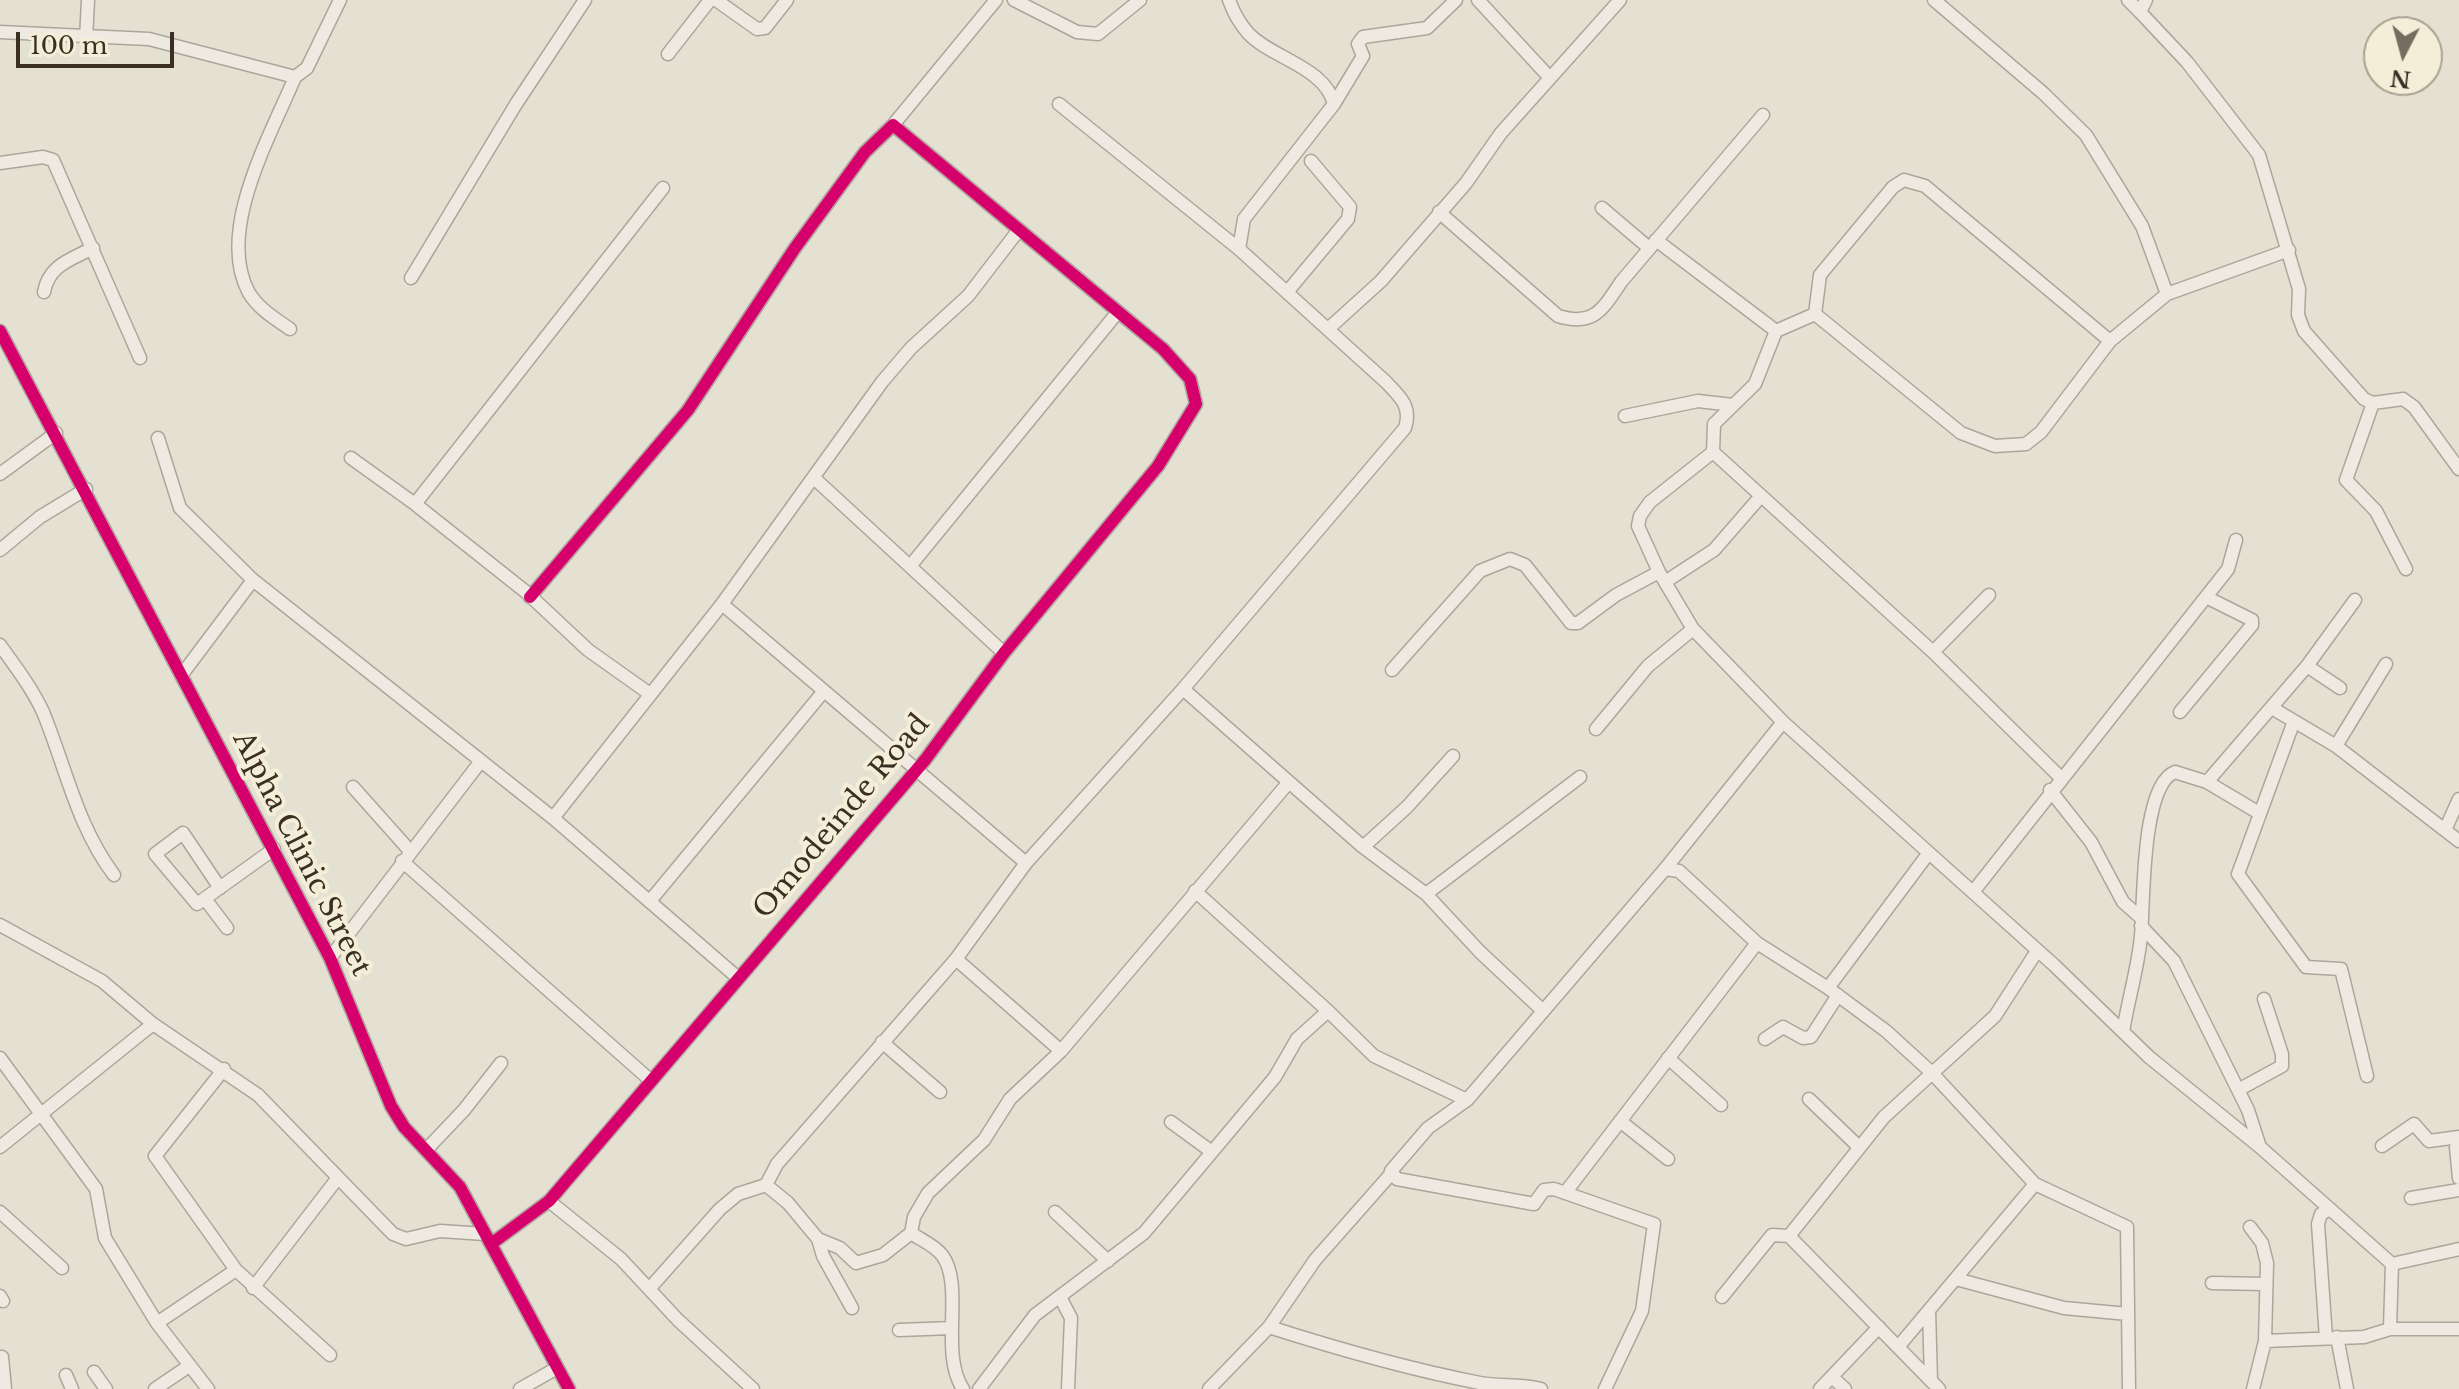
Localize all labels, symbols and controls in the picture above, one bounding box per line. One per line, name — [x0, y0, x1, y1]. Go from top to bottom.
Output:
scale bar — [20, 16, 178, 66]
north arrow — [2363, 16, 2443, 96]
text: 100 m — [30, 31, 108, 60]
text: N — [2389, 64, 2412, 93]
street label: Omodeinde Road — [747, 708, 937, 926]
street label: Alpha Clinic Street — [225, 726, 377, 982]

